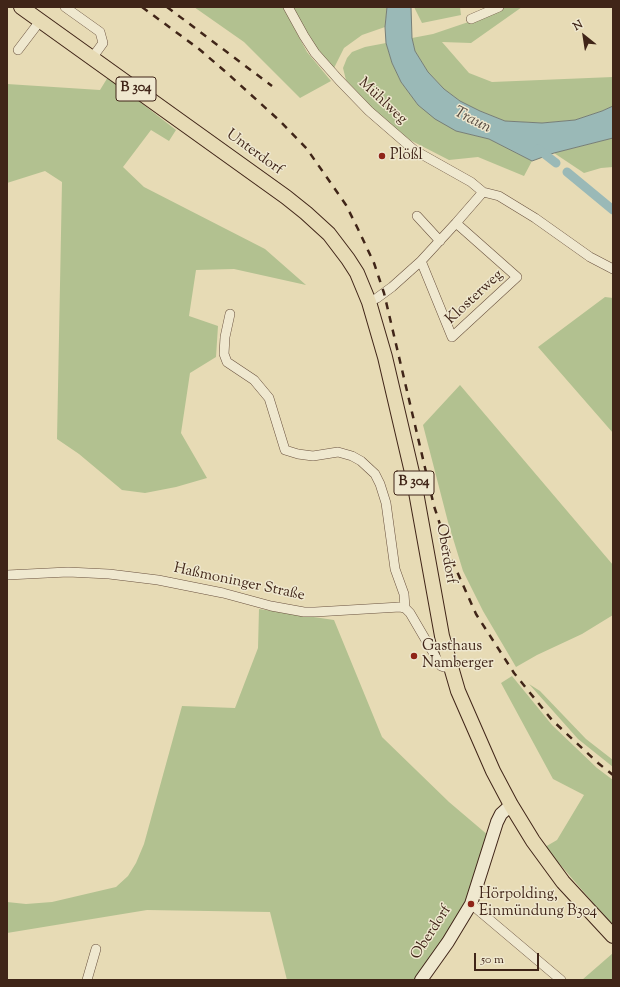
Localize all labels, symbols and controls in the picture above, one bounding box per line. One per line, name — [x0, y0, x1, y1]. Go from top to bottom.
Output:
north arrow — [564, 16, 604, 56]
text: N — [570, 16, 586, 35]
street label: Mühlweg — [354, 75, 410, 129]
road number: B 304 — [116, 77, 156, 101]
water label: Traun — [450, 104, 494, 138]
street label: Unterdorf — [222, 126, 286, 180]
place label: Plößl — [390, 147, 423, 165]
marker: Plößl — [377, 151, 387, 161]
street label: Klosterweg — [443, 267, 507, 329]
road number: B 304 — [394, 471, 434, 495]
street label: Oberdorf — [431, 522, 459, 586]
street label: Haßmoninger Straße — [172, 560, 306, 606]
place label: Gasthaus Namberger — [422, 638, 494, 673]
marker: Gasthaus Namberger — [409, 651, 419, 661]
place label: Hörpolding, Einmündung B304 — [479, 886, 597, 921]
marker: Hörpolding, Einmündung B304 — [466, 899, 476, 909]
street label: Oberdorf — [408, 903, 456, 963]
scale bar — [476, 945, 541, 971]
text: 50 m — [481, 951, 504, 969]

